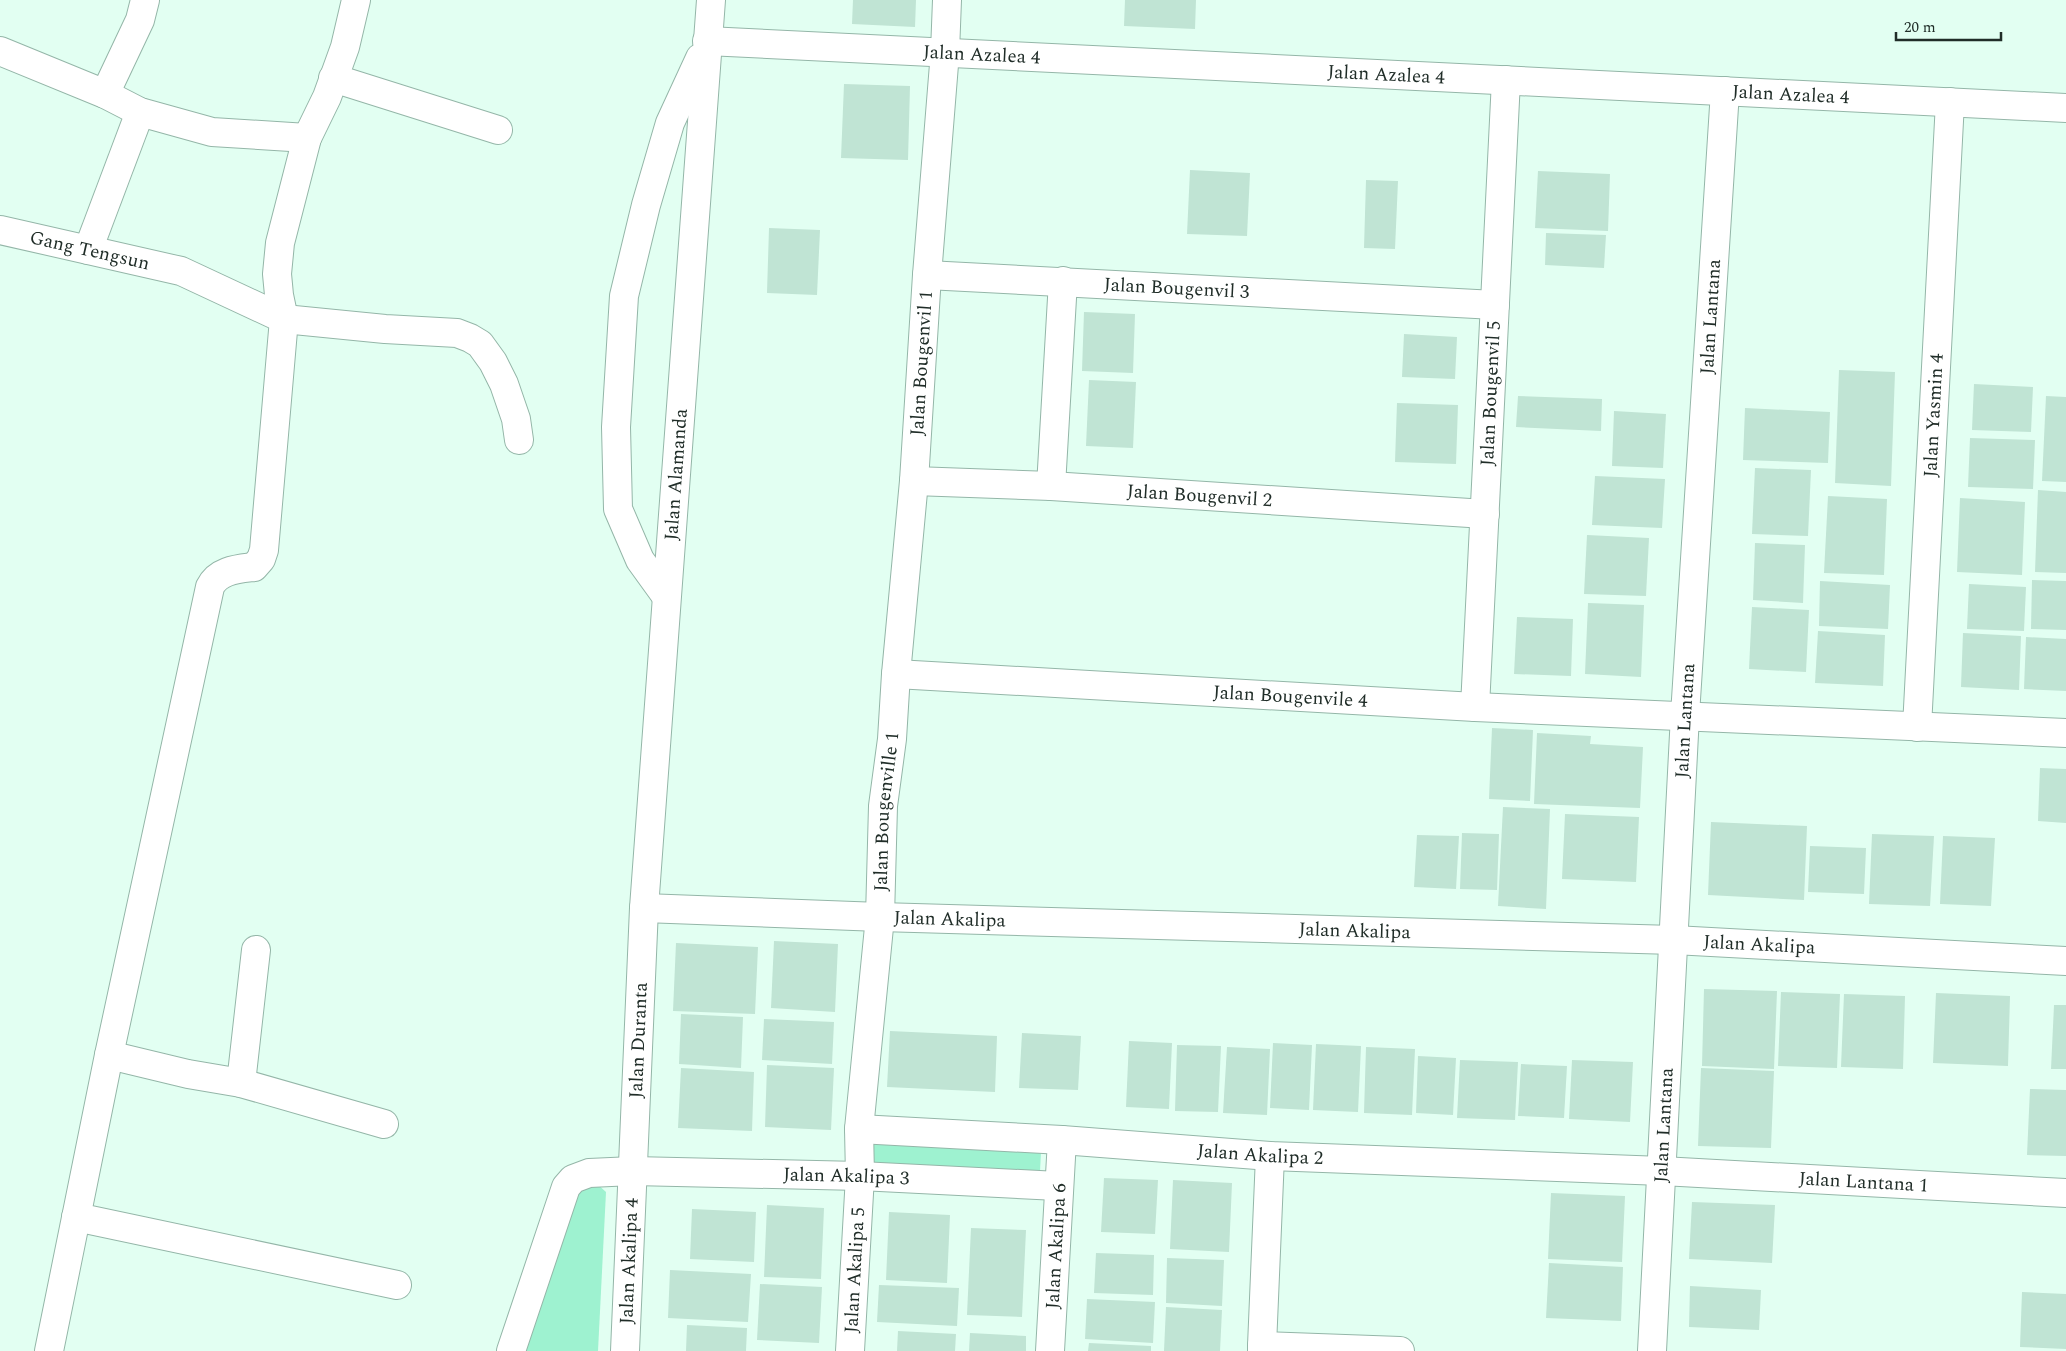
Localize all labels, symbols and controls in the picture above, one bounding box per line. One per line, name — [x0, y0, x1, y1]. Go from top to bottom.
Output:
scale bar — [1896, 10, 2001, 42]
text: 20 m — [1904, 16, 1936, 39]
street label: Jalan Azalea 4 — [922, 37, 1042, 72]
street label: Jalan Azalea 4 — [1327, 57, 1446, 92]
street label: Jalan Azalea 4 — [1731, 77, 1851, 112]
street label: Gang Tengsun — [27, 223, 153, 278]
street label: Jalan Lantana — [1692, 257, 1729, 375]
street label: Jalan Bougenvil 3 — [1103, 270, 1251, 307]
street label: Jalan Bougenvil 1 — [902, 290, 940, 437]
street label: Jalan Bougenvil 5 — [1472, 320, 1509, 467]
street label: Jalan Yasmin 4 — [1916, 352, 1951, 478]
street label: Jalan Alamanda — [657, 407, 695, 542]
street label: Jalan Bougenvil 2 — [1126, 476, 1273, 515]
street label: Jalan Lantana — [1667, 662, 1703, 779]
street label: Jalan Bougenvile 4 — [1212, 678, 1369, 715]
street label: Jalan Bougenville 1 — [866, 731, 907, 892]
street label: Jalan Akalipa — [893, 903, 1007, 935]
street label: Jalan Akalipa — [1298, 915, 1412, 947]
street label: Jalan Akalipa — [1703, 927, 1817, 962]
street label: Jalan Duranta — [621, 981, 655, 1099]
street label: Jalan Lantana — [1646, 1066, 1681, 1184]
street label: Jalan Akalipa 2 — [1196, 1136, 1324, 1173]
street label: Jalan Akalipa 3 — [783, 1160, 911, 1193]
street label: Jalan Lantana 1 — [1798, 1164, 1929, 1200]
street label: Jalan Akalipa 6 — [1038, 1182, 1074, 1310]
street label: Jalan Akalipa 4 — [612, 1197, 646, 1325]
street label: Jalan Akalipa 5 — [837, 1206, 873, 1334]

